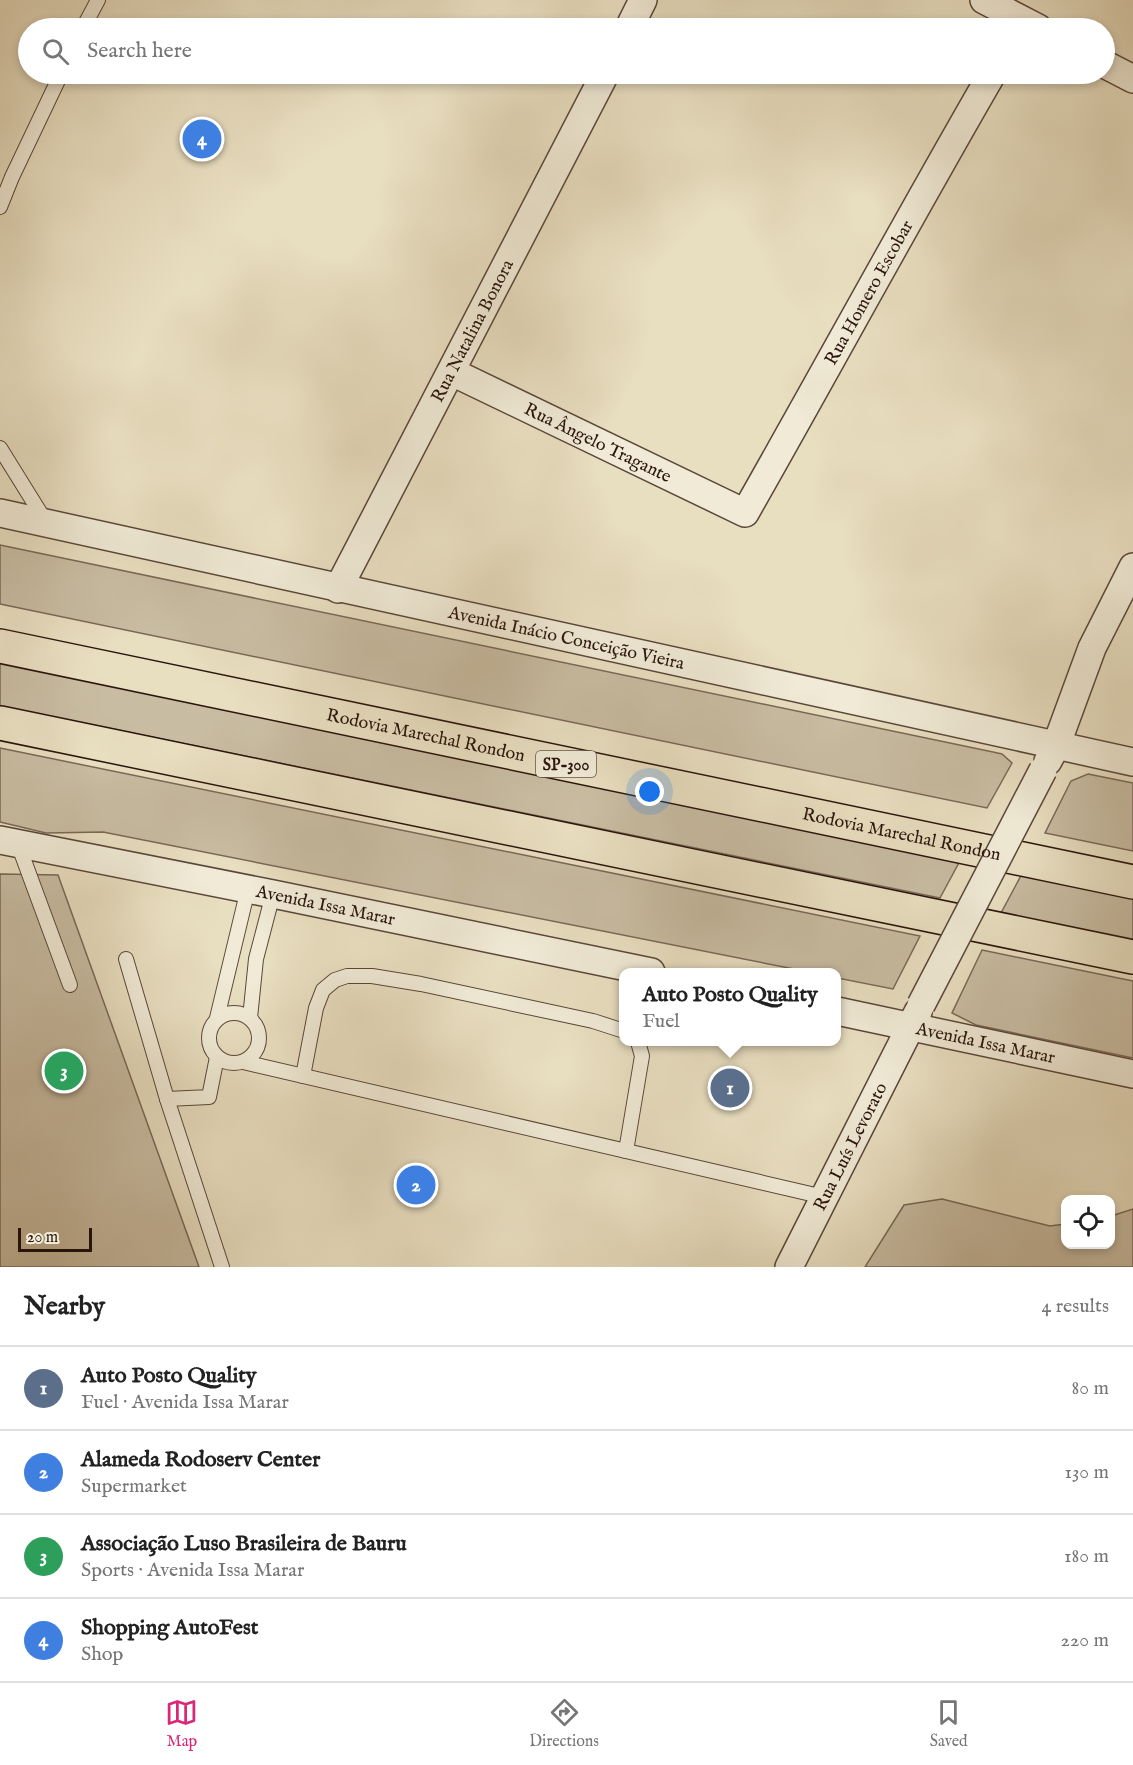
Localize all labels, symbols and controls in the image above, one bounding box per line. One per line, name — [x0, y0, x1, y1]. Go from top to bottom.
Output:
search box — [18, 18, 1115, 84]
icon: search — [39, 35, 72, 68]
text: Search here — [87, 37, 192, 65]
pin: 4 — [182, 116, 222, 162]
street label: Rua Homero Escobar — [820, 216, 920, 370]
street label: Rua Natalina Bonora — [427, 256, 520, 407]
street label: Rua Ângelo Tragante — [520, 398, 675, 489]
street label: Avenida Inácio Conceição Vieira — [445, 602, 686, 676]
street label: Rodovia Marechal Rondon — [324, 704, 527, 768]
road number: SP-300 — [536, 751, 596, 777]
your location — [635, 777, 664, 806]
street label: Rodovia Marechal Rondon — [800, 803, 1003, 867]
street label: Avenida Issa Marar — [253, 881, 397, 932]
popup — [619, 968, 841, 1046]
text: Auto Posto Quality — [642, 981, 818, 1009]
text: Fuel — [642, 1009, 680, 1034]
street label: Avenida Issa Marar — [913, 1018, 1057, 1070]
pin: 3 — [44, 1048, 84, 1094]
pin: 1 — [710, 1066, 750, 1110]
street label: Rua Luís Levorato — [809, 1079, 893, 1215]
pin: 2 — [396, 1162, 436, 1208]
map controls — [1061, 1195, 1115, 1249]
button: locate — [1061, 1195, 1115, 1249]
scale bar — [18, 1225, 92, 1252]
text: 20 m — [27, 1228, 58, 1248]
text: Nearby — [24, 1290, 105, 1323]
text: 4 results — [1042, 1294, 1109, 1319]
text: Auto Posto Quality — [81, 1362, 257, 1390]
text: 1 — [40, 1376, 47, 1401]
text: 80 m — [1072, 1376, 1109, 1401]
text: Fuel · Avenida Issa Marar — [81, 1390, 289, 1415]
text: Alameda Rodoserv Center — [81, 1446, 320, 1474]
text: 2 — [39, 1460, 48, 1485]
text: 130 m — [1064, 1460, 1109, 1485]
text: Supermarket — [81, 1474, 187, 1499]
text: Associação Luso Brasileira de Bauru — [81, 1530, 407, 1558]
text: 3 — [40, 1544, 47, 1569]
text: 180 m — [1064, 1544, 1109, 1569]
text: Sports · Avenida Issa Marar — [81, 1558, 304, 1583]
text: Shopping AutoFest — [81, 1614, 258, 1642]
text: 4 — [39, 1628, 48, 1653]
text: 220 m — [1061, 1628, 1109, 1653]
text: Shop — [81, 1642, 123, 1667]
tab: Map — [165, 1696, 198, 1752]
tab: Directions — [529, 1696, 599, 1752]
tab: Saved — [930, 1696, 968, 1752]

